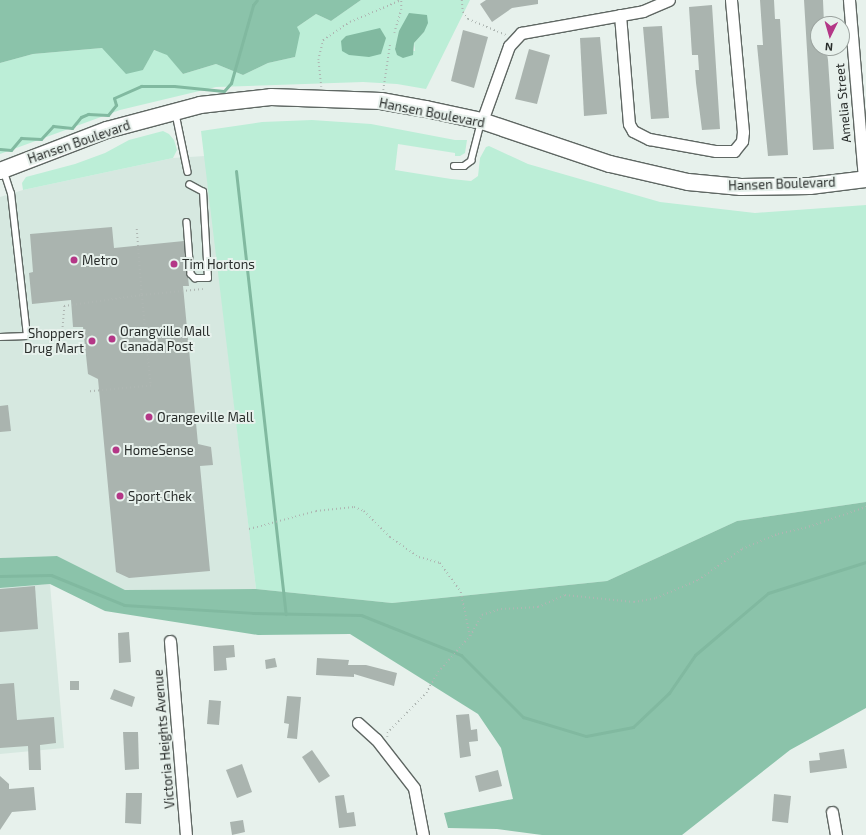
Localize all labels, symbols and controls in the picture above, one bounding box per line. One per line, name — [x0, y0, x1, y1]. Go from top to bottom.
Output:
north arrow — [810, 16, 850, 56]
text: N — [824, 41, 834, 54]
street label: Amelia Street — [832, 63, 854, 143]
street label: Hansen Boulevard — [378, 95, 486, 131]
street label: Hansen Boulevard — [26, 117, 132, 167]
street label: Hansen Boulevard — [728, 174, 836, 194]
place label: Metro — [82, 252, 118, 268]
marker: Metro — [69, 255, 79, 265]
place label: Tim Hortons — [182, 256, 255, 272]
marker: Tim Hortons — [169, 259, 179, 269]
place label: Orangville Mall Canada Post — [120, 324, 210, 355]
place label: Shoppers Drug Mart — [24, 326, 84, 357]
marker: Orangville Mall Canada Post — [107, 334, 117, 344]
marker: Shoppers Drug Mart — [87, 336, 97, 346]
place label: Orangeville Mall — [157, 409, 254, 425]
marker: Orangeville Mall — [144, 412, 154, 422]
place label: HomeSense — [124, 442, 194, 458]
marker: HomeSense — [111, 445, 121, 455]
place label: Sport Chek — [128, 488, 192, 504]
marker: Sport Chek — [115, 491, 125, 501]
street label: Victoria Heights Avenue — [150, 669, 178, 809]

